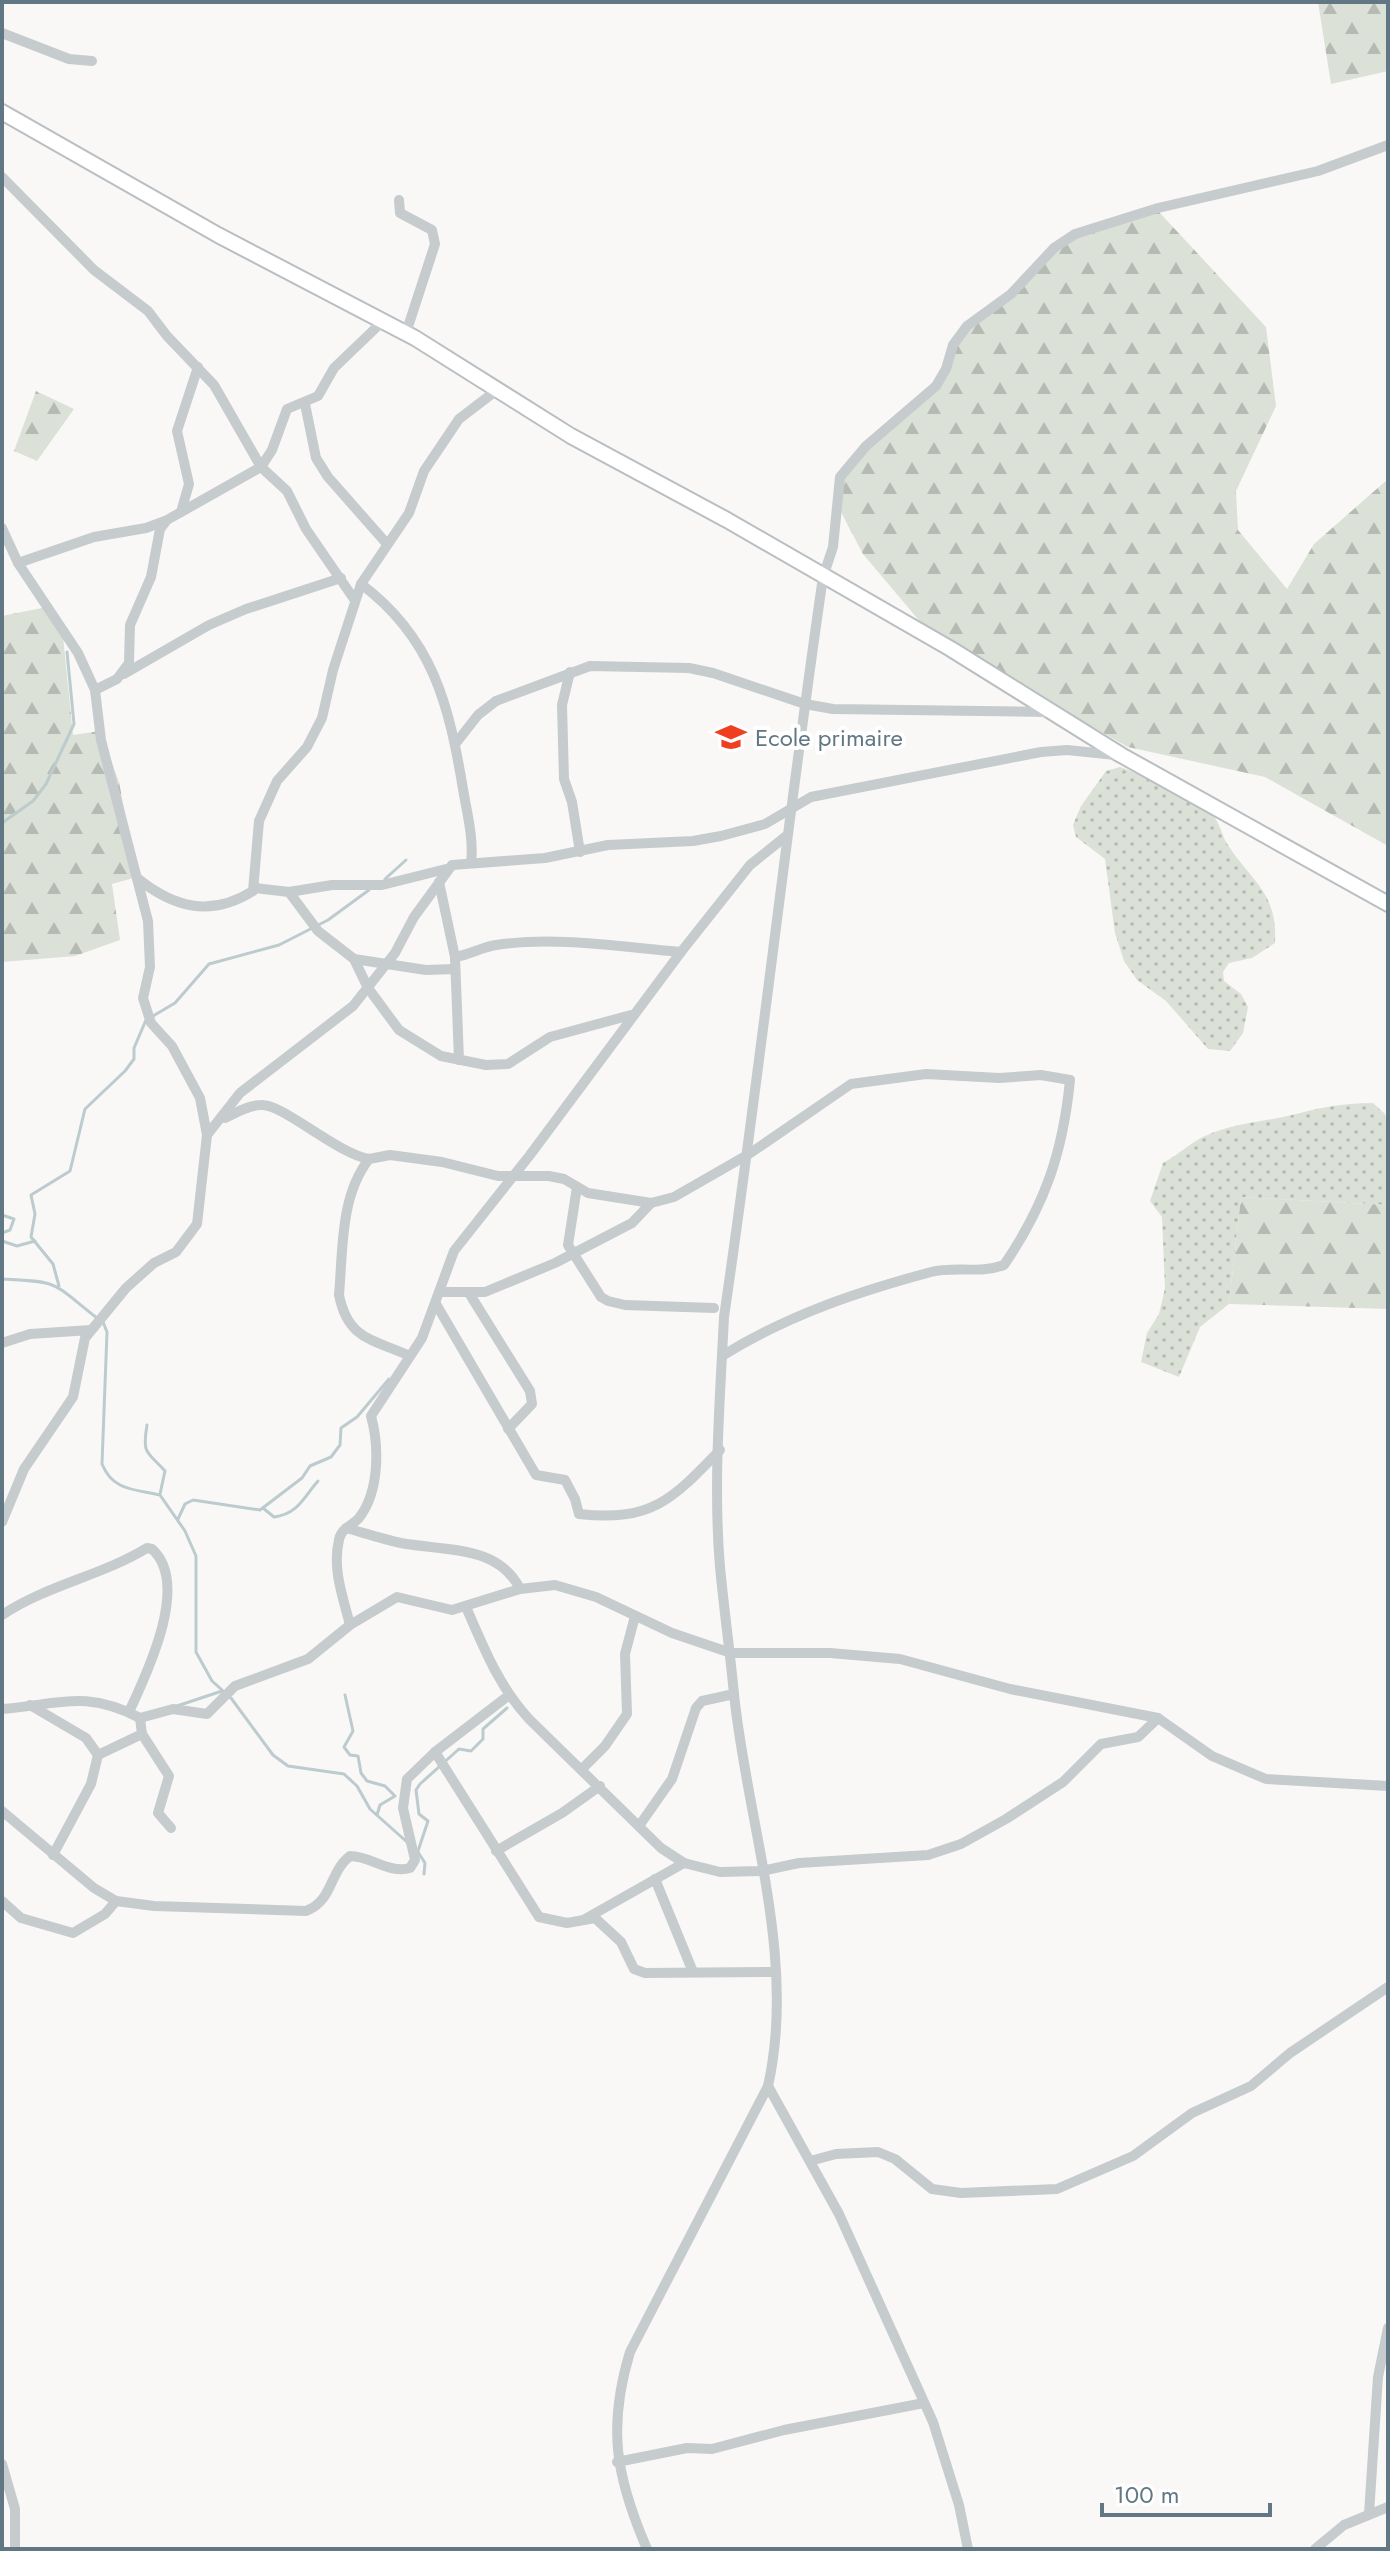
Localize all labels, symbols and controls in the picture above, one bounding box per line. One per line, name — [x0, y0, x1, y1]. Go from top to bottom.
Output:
school or university icon: Ecole primaire — [714, 720, 748, 754]
place label: Ecole primaire — [755, 720, 903, 755]
scale bar — [1102, 2467, 1270, 2517]
text: 100 m — [1114, 2477, 1180, 2512]

